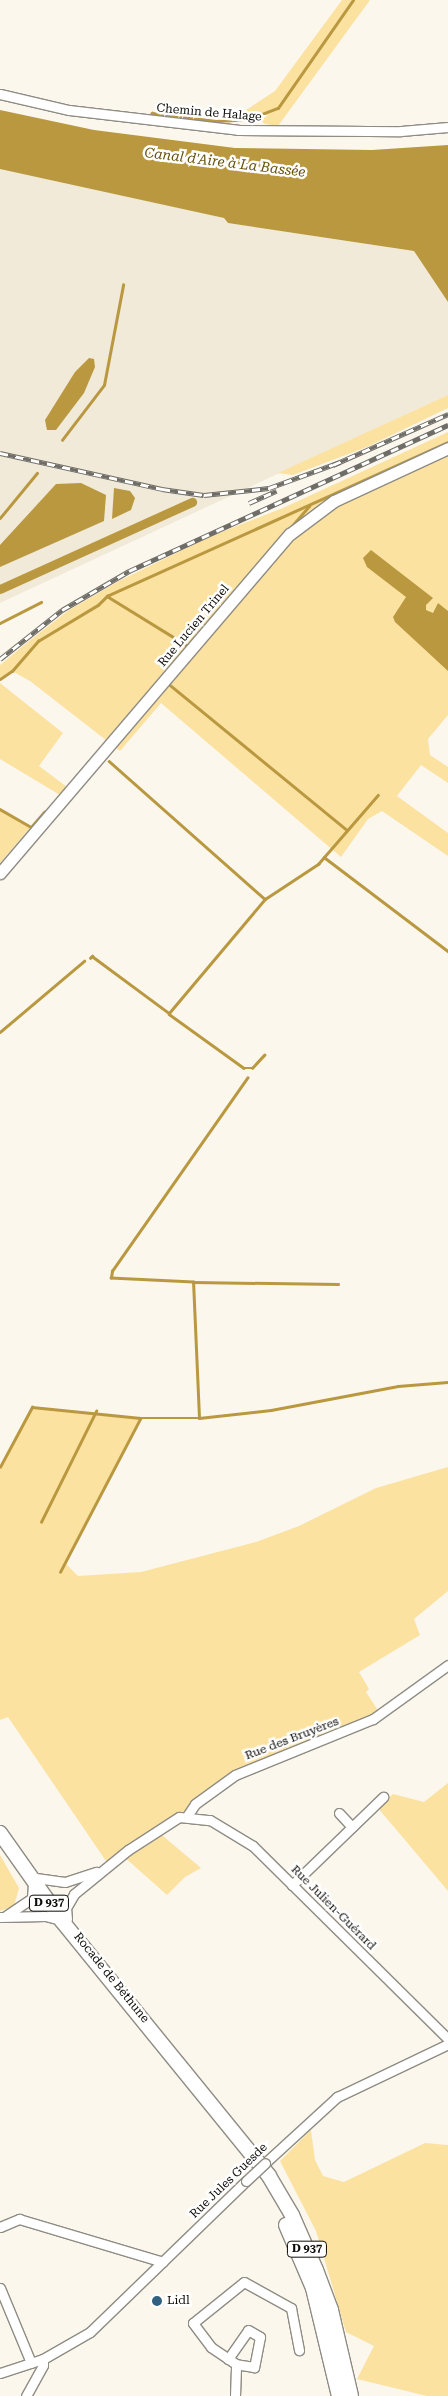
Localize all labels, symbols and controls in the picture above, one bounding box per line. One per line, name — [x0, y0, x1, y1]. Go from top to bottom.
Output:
street label: Chemin de Halage — [156, 101, 262, 125]
water label: Canal d'Aire à La Bassée — [144, 144, 306, 180]
street label: Rue Lucien Trinel — [156, 582, 232, 670]
street label: Rue des Bruyères — [243, 1715, 341, 1763]
street label: Rue Julien-Guérard — [288, 1863, 378, 1953]
road number: D 937 — [28, 1895, 70, 1912]
street label: Rocade de Béthune — [70, 1930, 152, 2026]
street label: Rue Jules Guesde — [187, 2140, 271, 2222]
road number: D 937 — [286, 2240, 328, 2258]
place label: Lidl — [167, 2294, 190, 2308]
marker: Lidl — [151, 2295, 163, 2307]

